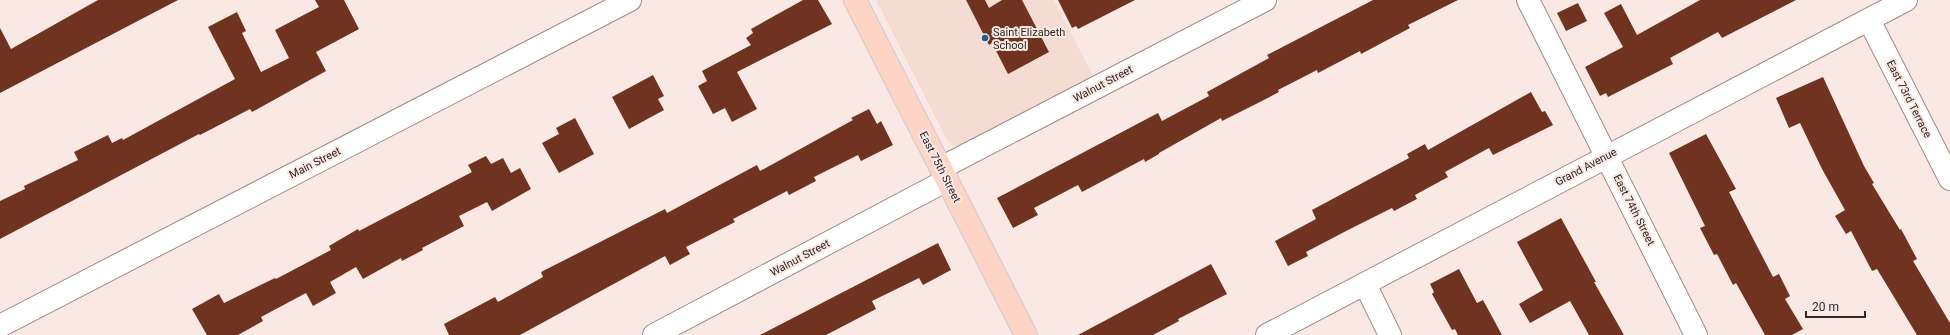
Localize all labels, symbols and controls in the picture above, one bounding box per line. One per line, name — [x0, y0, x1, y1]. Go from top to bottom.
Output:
place label: Saint Elizabeth School — [993, 26, 1065, 52]
marker: Saint Elizabeth School — [980, 33, 990, 43]
street label: East 73rd Terrace — [1884, 58, 1934, 140]
street label: Walnut Street — [1071, 63, 1135, 105]
street label: East 75th Street — [916, 129, 964, 205]
street label: Main Street — [287, 144, 343, 182]
street label: Grand Avenue — [1553, 145, 1619, 189]
street label: East 74th Street — [1610, 172, 1658, 248]
street label: Walnut Street — [768, 237, 832, 279]
scale bar — [1806, 293, 1865, 319]
text: 20 m — [1812, 300, 1839, 314]

